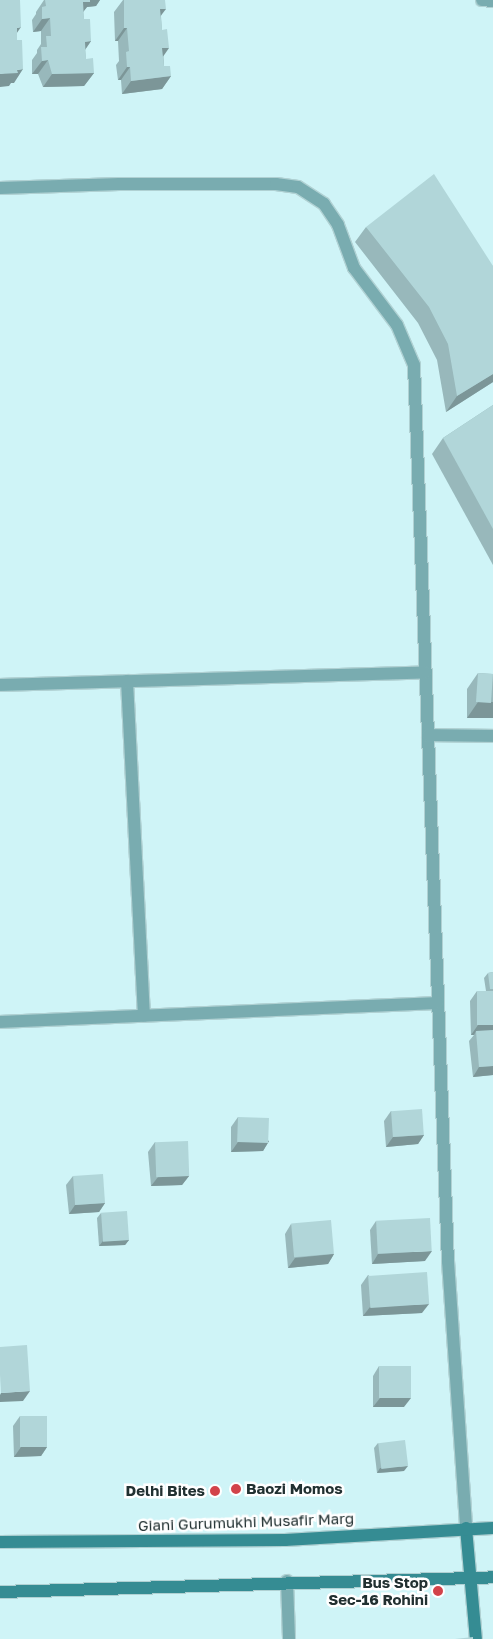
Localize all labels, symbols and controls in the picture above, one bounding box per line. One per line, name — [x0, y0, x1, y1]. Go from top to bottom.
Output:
place label: Baozi Momos — [246, 1480, 343, 1498]
place label: Delhi Bites — [126, 1482, 205, 1500]
marker: Baozi Momos — [230, 1483, 242, 1495]
marker: Delhi Bites — [209, 1485, 221, 1497]
street label: Giani Gurumukhi Musafir Marg — [138, 1509, 354, 1535]
place label: Bus Stop Sec-16 Rohini — [328, 1573, 428, 1608]
marker: Bus Stop Sec-16 Rohini — [432, 1585, 444, 1597]

